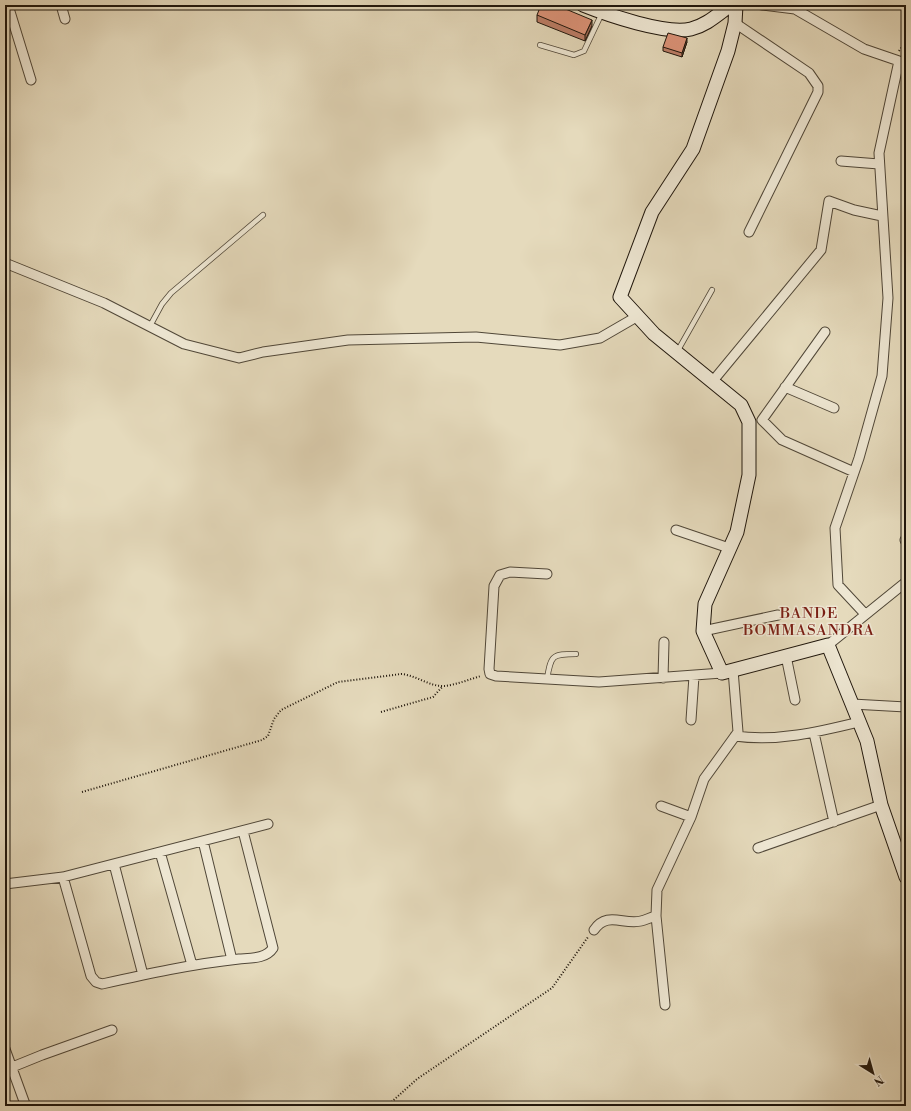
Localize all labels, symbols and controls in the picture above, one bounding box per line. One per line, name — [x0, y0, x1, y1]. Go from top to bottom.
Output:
district label: BANDE BOMMASANDRA — [742, 604, 875, 640]
north arrow — [853, 1053, 893, 1093]
text: N — [870, 1072, 886, 1089]

